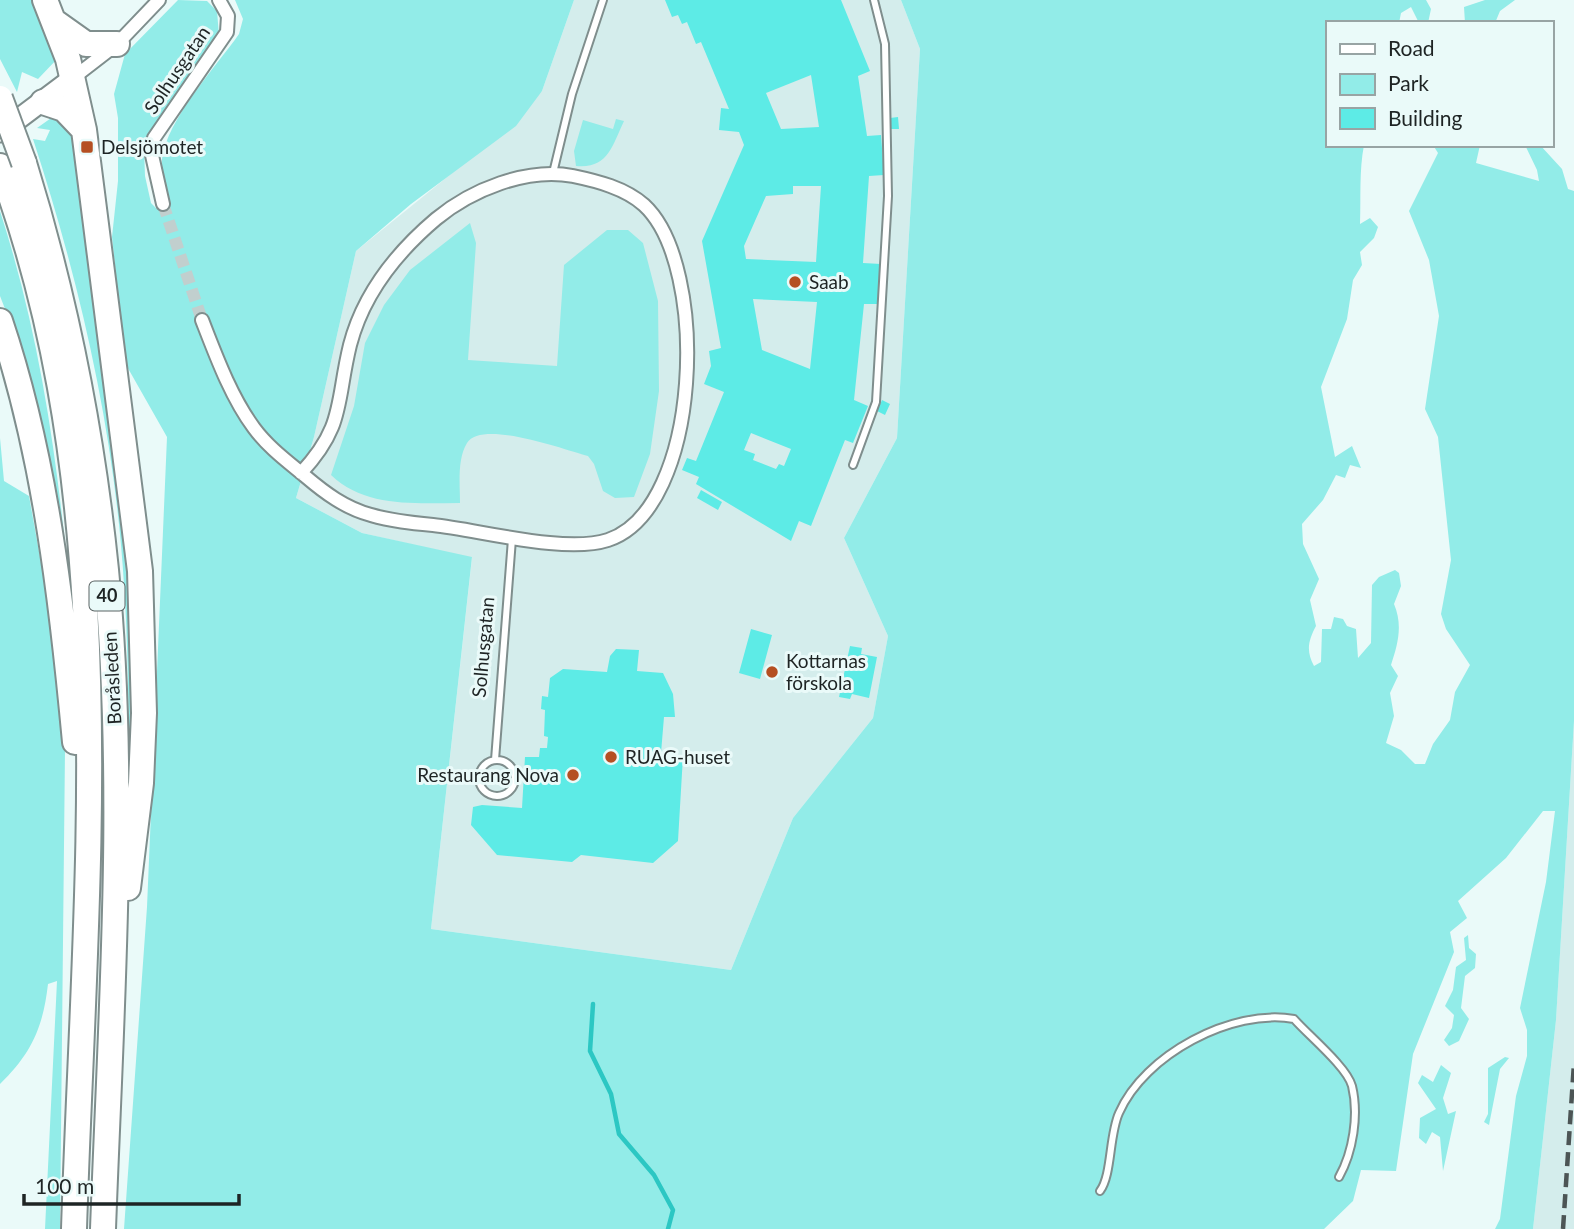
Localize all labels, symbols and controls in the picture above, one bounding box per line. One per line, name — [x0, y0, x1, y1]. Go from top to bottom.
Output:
street label: Solhusgatan — [139, 21, 214, 118]
legend — [1326, 21, 1553, 147]
text: Road — [1388, 35, 1435, 60]
text: Park — [1388, 70, 1429, 95]
text: Building — [1388, 105, 1463, 130]
place label: Delsjömotet — [101, 135, 203, 158]
marker: Delsjömotet — [79, 139, 95, 155]
place label: Saab — [809, 270, 849, 293]
marker: Saab — [787, 274, 803, 290]
road number: 40 — [90, 582, 124, 610]
street label: Solhusgatan — [467, 596, 498, 698]
street label: Boråsleden — [98, 631, 125, 725]
place label: Kottarnas förskola — [786, 649, 866, 694]
marker: Kottarnas förskola — [764, 664, 780, 680]
place label: RUAG-huset — [625, 745, 730, 768]
marker: RUAG-huset — [603, 749, 619, 765]
place label: Restaurang Nova — [417, 763, 559, 786]
marker: Restaurang Nova — [565, 767, 581, 783]
scale bar — [24, 1162, 240, 1206]
text: 100 m — [35, 1173, 94, 1198]

